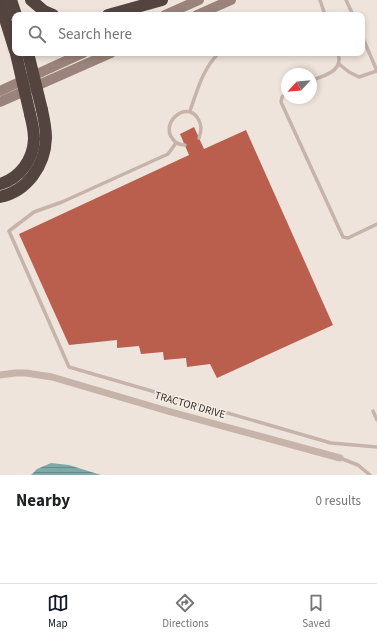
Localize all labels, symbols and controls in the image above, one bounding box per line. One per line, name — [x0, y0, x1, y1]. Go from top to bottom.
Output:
search box — [12, 12, 365, 56]
icon: search — [26, 23, 48, 45]
text: Search here — [58, 24, 132, 45]
north arrow — [281, 68, 317, 104]
street label: TRACTOR DRIVE — [153, 388, 227, 422]
text: Nearby — [16, 489, 70, 513]
text: 0 results — [316, 492, 361, 510]
tab: Map — [47, 592, 69, 631]
tab: Directions — [162, 592, 209, 631]
tab: Saved — [302, 592, 330, 631]

